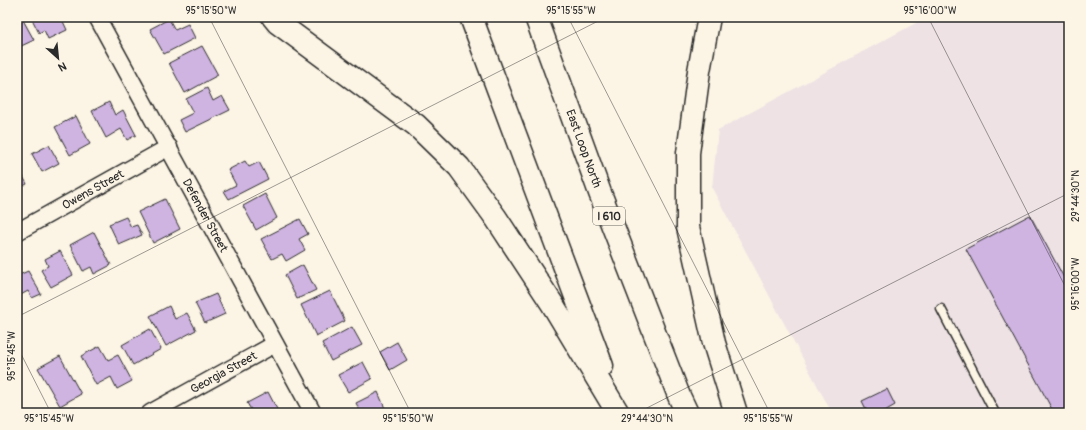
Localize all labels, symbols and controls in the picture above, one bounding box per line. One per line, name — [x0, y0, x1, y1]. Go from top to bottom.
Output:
text: 95°15'50"W — [185, 5, 237, 17]
text: 95°15'55"W — [546, 5, 596, 17]
text: 95°16'00"W — [904, 5, 957, 17]
north arrow — [38, 38, 78, 78]
text: N — [56, 59, 69, 74]
street label: East Loop North — [562, 108, 605, 190]
street label: Owens Street — [60, 167, 127, 213]
text: 29°44'30"N — [1070, 170, 1082, 222]
street label: Defender Street — [179, 176, 231, 255]
road number: I 610 — [593, 207, 625, 225]
text: 95°16'00"W — [1070, 257, 1082, 310]
text: 95°15'45"W — [6, 331, 18, 381]
street label: Georgia Street — [188, 348, 260, 397]
text: 95°15'45"W — [24, 413, 74, 425]
text: 95°15'50"W — [382, 413, 434, 425]
text: 29°44'30"N — [621, 413, 673, 425]
text: 95°15'55"W — [743, 413, 793, 425]

